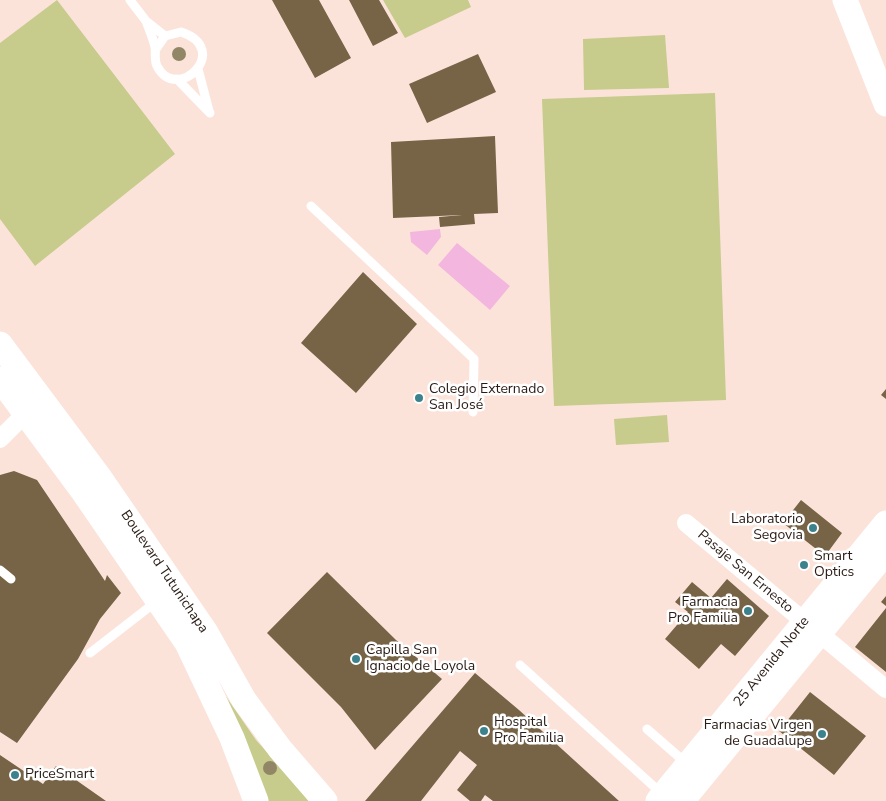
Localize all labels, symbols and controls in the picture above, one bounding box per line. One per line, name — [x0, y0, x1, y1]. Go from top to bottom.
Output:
place label: Colegio Externado San José — [429, 382, 544, 414]
marker: Colegio Externado San José — [413, 392, 425, 404]
street label: Boulevard Tutunichapa — [117, 507, 211, 637]
place label: Laboratorio Segovia — [731, 512, 803, 544]
marker: Laboratorio Segovia — [807, 522, 819, 534]
street label: Pasaje San Ernesto — [694, 527, 796, 617]
place label: Smart Optics — [814, 549, 854, 582]
marker: Smart Optics — [798, 559, 810, 571]
place label: Farmacia Pro Familia — [668, 595, 738, 628]
marker: Farmacia Pro Familia — [742, 605, 754, 617]
street label: 25 Avenida Norte — [731, 614, 813, 710]
place label: Capilla San Ignacio de Loyola — [366, 643, 475, 676]
marker: Capilla San Ignacio de Loyola — [350, 653, 362, 665]
place label: Hospital Pro Familia — [494, 715, 564, 748]
place label: Farmacias Virgen de Guadalupe — [704, 718, 812, 750]
marker: Hospital Pro Familia — [478, 725, 490, 737]
marker: Farmacias Virgen de Guadalupe — [816, 728, 828, 740]
place label: PriceSmart — [25, 767, 94, 783]
marker: PriceSmart — [9, 769, 21, 781]

